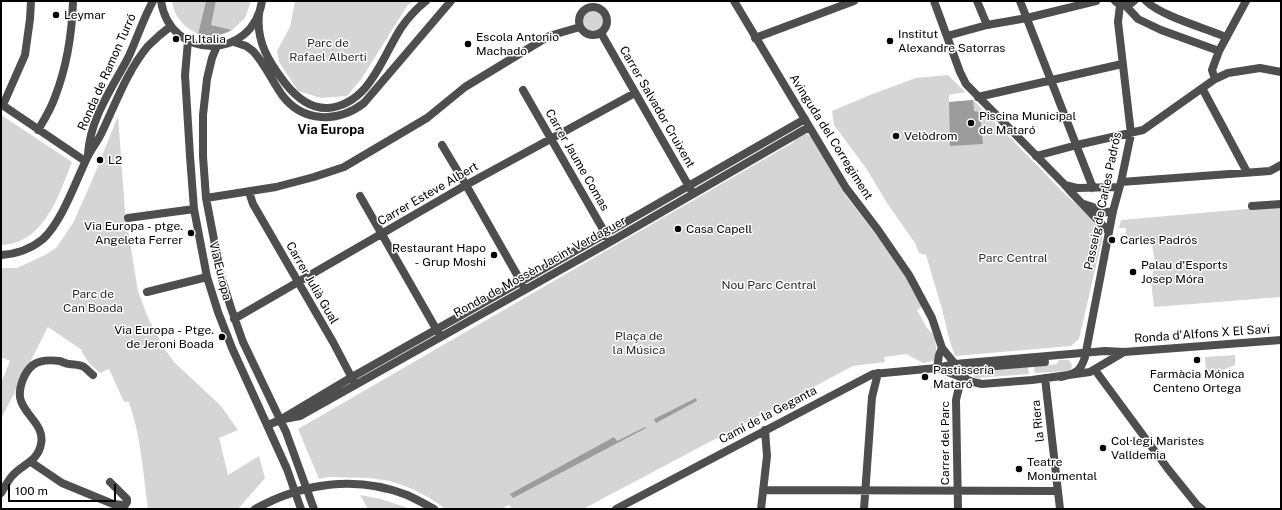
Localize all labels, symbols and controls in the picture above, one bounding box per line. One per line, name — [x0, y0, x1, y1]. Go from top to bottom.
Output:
place label: Leymar — [64, 8, 106, 22]
marker: Leymar — [51, 10, 61, 20]
street label: Ronda de Ramon Turró — [75, 11, 139, 133]
place label: Institut Alexandre Satorras — [898, 27, 1005, 55]
place label: Escola Antonio Machado — [476, 30, 559, 58]
place label: Pl.Italia — [184, 32, 226, 46]
marker: Pl.Italia — [171, 34, 181, 44]
park label: Parc de Rafael Alberti — [289, 36, 367, 64]
marker: Institut Alexandre Satorras — [885, 36, 895, 46]
marker: Escola Antonio Machado — [463, 39, 473, 49]
street label: Carrer Salvador Cruixent — [616, 44, 698, 170]
street label: Avinguda del Corregiment — [786, 72, 876, 202]
street label: Carrer Jaume Comas — [542, 107, 612, 213]
place label: Piscina Municipal de Mataró — [979, 109, 1076, 137]
marker: Piscina Municipal de Mataró — [966, 118, 976, 128]
district label: Via Europa — [298, 122, 364, 138]
place label: Velòdrom — [904, 129, 957, 143]
marker: Velòdrom — [891, 131, 901, 141]
street label: Passeig de Carles Padrós — [1081, 131, 1125, 271]
place label: L2 — [108, 153, 122, 167]
marker: L2 — [95, 155, 105, 165]
street label: Carrer Esteve Albert — [375, 159, 481, 229]
street label: Ronda de Mossèn Jacint Verdaguer — [451, 213, 629, 321]
place label: Via Europa - ptge. Angeleta Ferrer — [84, 219, 183, 247]
place label: Casa Capell — [686, 222, 752, 236]
marker: Casa Capell — [673, 224, 683, 234]
marker: Via Europa - ptge. Angeleta Ferrer — [186, 228, 196, 238]
place label: Carles Padrós — [1120, 233, 1197, 247]
marker: Carles Padrós — [1107, 235, 1117, 245]
street label: Carrer Julià Gual — [283, 239, 341, 327]
street label: Via Europa — [206, 240, 234, 302]
place label: Restaurant Hapo - Grup Moshi — [392, 241, 486, 269]
marker: Restaurant Hapo - Grup Moshi — [489, 250, 499, 260]
park label: Parc Central — [978, 251, 1048, 265]
place label: Palau d'Esports Josep Móra — [1141, 258, 1228, 286]
marker: Palau d'Esports Josep Móra — [1128, 267, 1138, 277]
park label: Nou Parc Central — [722, 278, 816, 292]
park label: Parc de Can Boada — [63, 287, 123, 315]
street label: Ronda d'Alfons X El Savi — [1134, 322, 1270, 346]
place label: Via Europa - Ptge. de Jeroni Boada — [114, 323, 214, 351]
park label: Plaça de la Música — [613, 329, 665, 357]
marker: Via Europa - Ptge. de Jeroni Boada — [217, 332, 227, 342]
marker: Farmàcia Mónica Centeno Ortega — [1192, 355, 1202, 365]
place label: Pastisseria Mataró — [933, 363, 994, 391]
place label: Farmàcia Mónica Centeno Ortega — [1150, 367, 1244, 395]
marker: Pastisseria Mataró — [920, 372, 930, 382]
street label: Camí de la Geganta — [717, 383, 819, 447]
street label: la Riera — [1029, 399, 1047, 443]
street label: Carrer del Parc — [938, 401, 952, 485]
place label: Col·legi Maristes Valldemia — [1111, 434, 1204, 462]
marker: Col·legi Maristes Valldemia — [1098, 443, 1108, 453]
place label: Teatre Monumental — [1027, 455, 1097, 483]
marker: Teatre Monumental — [1014, 464, 1024, 474]
scale bar — [10, 476, 118, 502]
text: 100 m — [15, 484, 48, 498]

